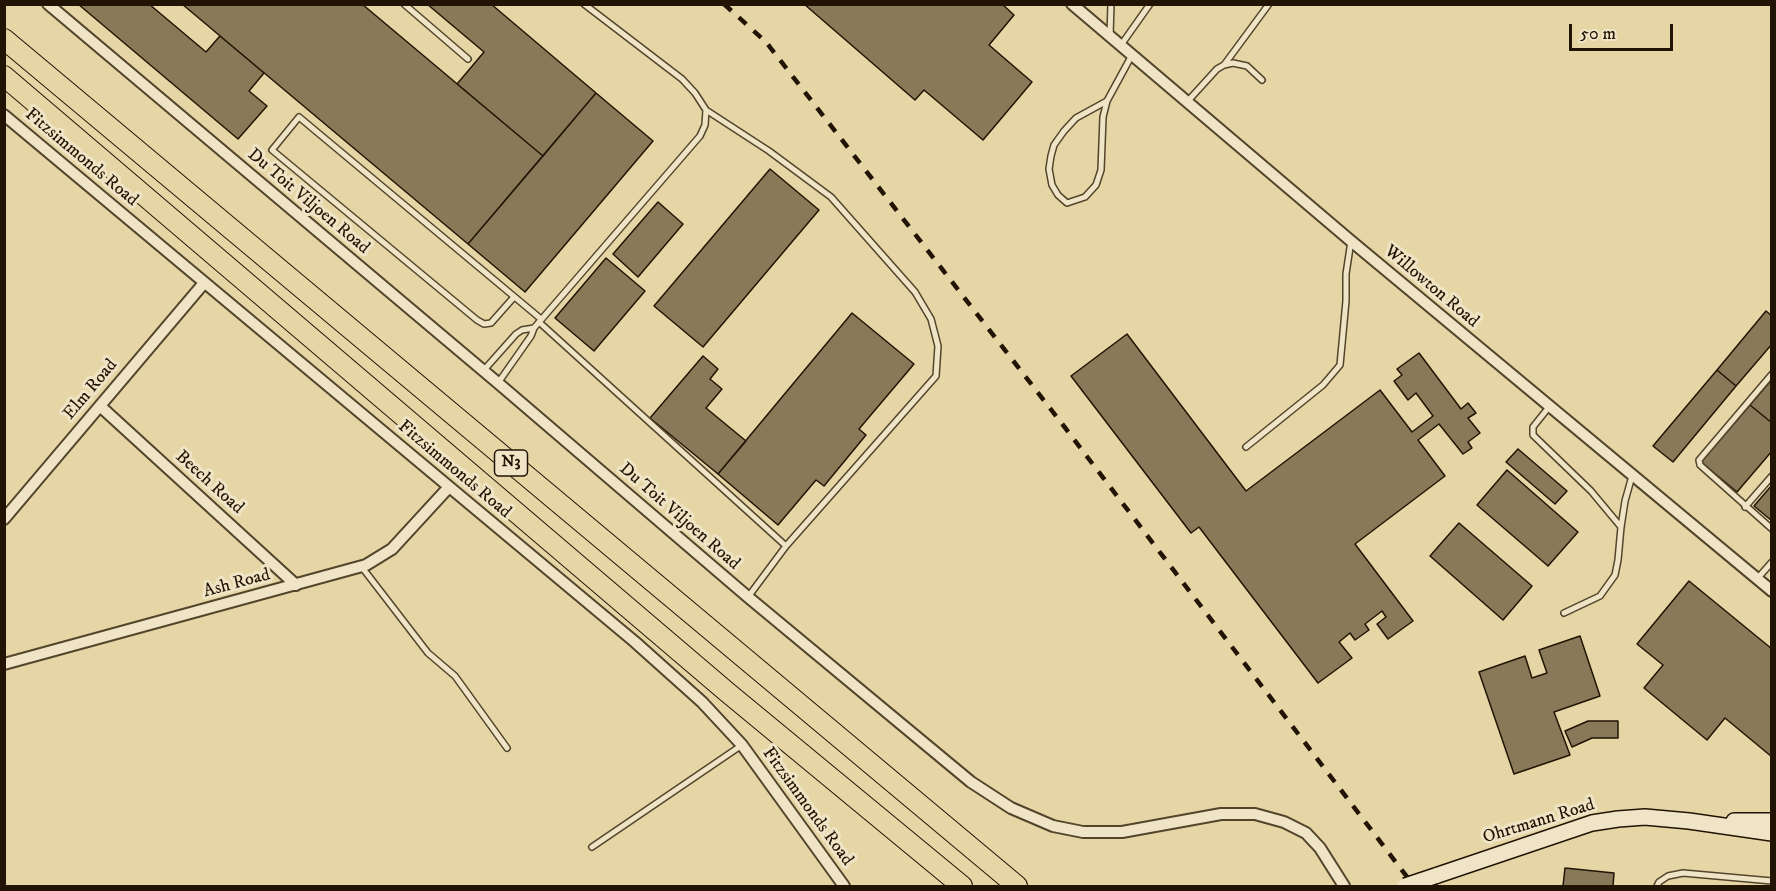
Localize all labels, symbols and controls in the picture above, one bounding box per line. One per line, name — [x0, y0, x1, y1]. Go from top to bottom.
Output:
scale bar — [1572, 12, 1676, 50]
text: 50 m — [1580, 23, 1616, 45]
street label: Fitzsimmonds Road — [20, 104, 142, 212]
street label: Du Toit Viljoen Road — [242, 145, 374, 259]
street label: Willowton Road — [1379, 241, 1483, 333]
street label: Elm Road — [59, 355, 123, 425]
street label: Fitzsimmonds Road — [393, 416, 515, 524]
street label: Beech Road — [170, 447, 248, 519]
road number: N3 — [494, 450, 528, 476]
street label: Du Toit Viljoen Road — [614, 459, 744, 575]
street label: Ash Road — [201, 565, 273, 603]
street label: Fitzsimmonds Road — [757, 744, 857, 870]
street label: Ohrtmann Road — [1481, 795, 1597, 849]

